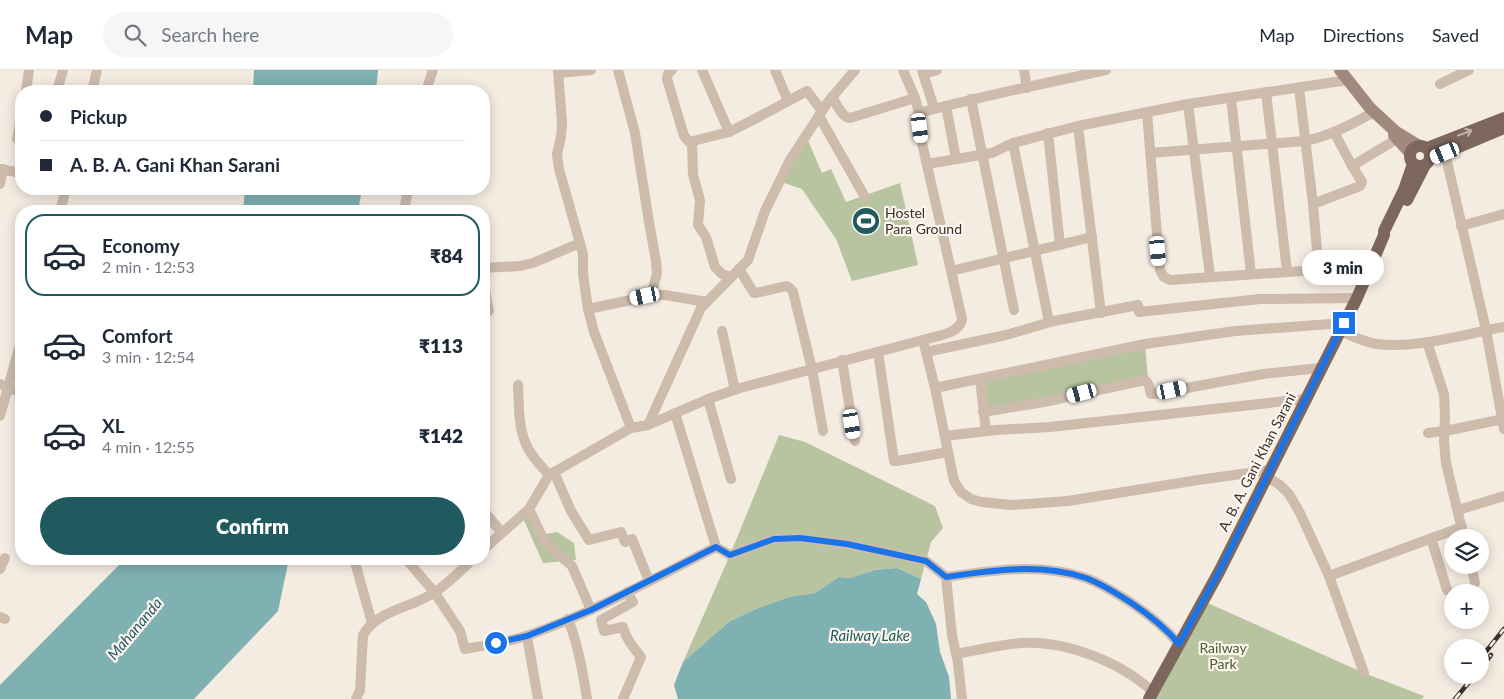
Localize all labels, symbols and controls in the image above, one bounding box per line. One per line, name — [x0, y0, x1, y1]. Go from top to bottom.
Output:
search box — [103, 12, 453, 57]
text: Map — [25, 20, 73, 49]
icon: search — [121, 21, 149, 49]
text: Search here — [161, 23, 259, 46]
text: Map — [1259, 24, 1295, 46]
text: Directions — [1323, 24, 1404, 46]
text: Saved — [1432, 24, 1479, 46]
text: Pickup — [70, 105, 127, 128]
car — [910, 112, 929, 144]
one-way arrow — [1457, 128, 1473, 137]
car — [1428, 140, 1461, 166]
text: A. B. A. Gani Khan Sarani — [70, 153, 280, 176]
place label: Hostel Para Ground — [885, 204, 962, 237]
sports icon: Hostel Para Ground — [851, 206, 881, 236]
icon: car — [42, 233, 87, 278]
text: Economy — [102, 234, 180, 257]
car — [1149, 235, 1166, 267]
text: ₹84 — [430, 244, 463, 267]
callout: 3 min — [1303, 250, 1385, 286]
text: 2 min · 12:53 — [102, 257, 195, 276]
text: 3 min — [1323, 258, 1363, 277]
car — [628, 286, 661, 306]
route end — [1333, 312, 1355, 334]
icon: car — [42, 323, 87, 368]
text: Comfort — [102, 324, 173, 347]
text: ₹113 — [419, 334, 463, 357]
text: 3 min · 12:54 — [102, 347, 195, 366]
car — [1155, 380, 1188, 400]
car — [1065, 382, 1098, 404]
street label: A. B. A. Gani Khan Sarani — [1214, 390, 1299, 534]
car — [842, 408, 861, 440]
icon: car — [42, 413, 87, 458]
text: XL — [102, 414, 125, 437]
text: ₹142 — [419, 424, 463, 447]
text: 4 min · 12:55 — [102, 437, 195, 456]
button: Confirm — [40, 497, 465, 555]
map controls — [1444, 529, 1489, 684]
button: layers — [1444, 529, 1489, 574]
button: + — [1444, 584, 1489, 629]
water label: Mahananda — [103, 594, 165, 663]
water label: Railway Lake — [830, 626, 910, 644]
route start — [485, 632, 507, 654]
park label: Railway Park — [1199, 639, 1247, 672]
button: − — [1444, 639, 1489, 684]

